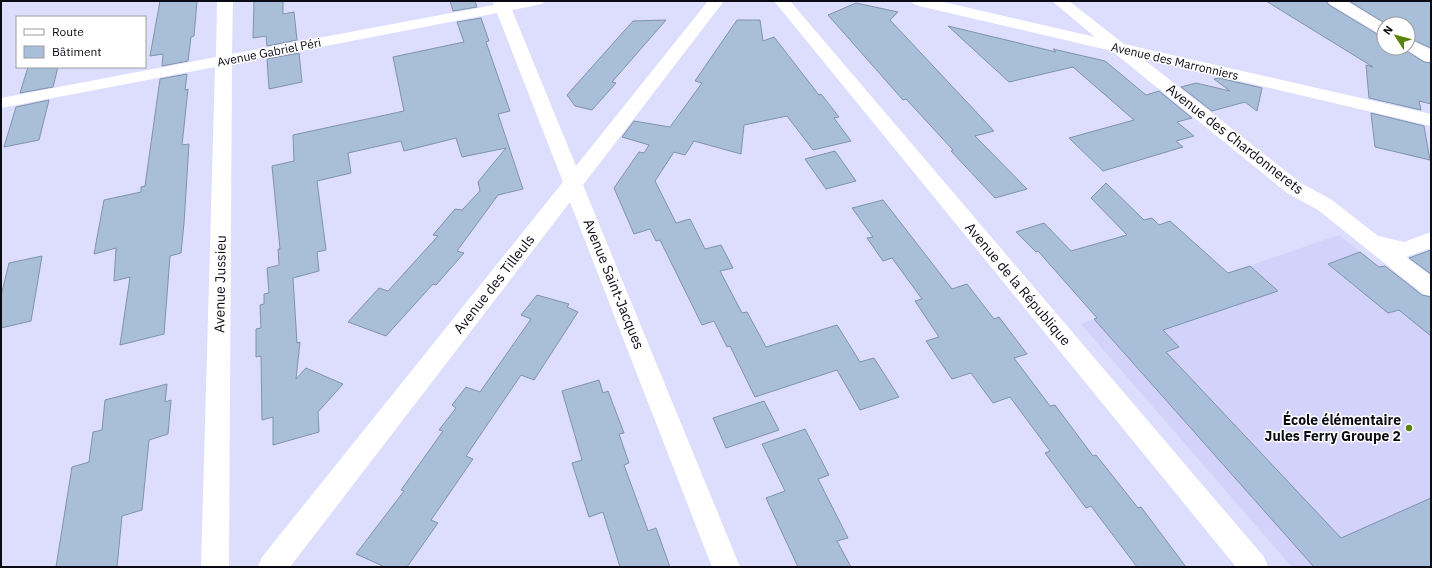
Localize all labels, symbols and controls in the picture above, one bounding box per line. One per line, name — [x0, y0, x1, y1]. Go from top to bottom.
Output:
legend — [16, 16, 146, 68]
north arrow — [1376, 16, 1416, 56]
text: N — [1380, 23, 1396, 37]
text: Route — [52, 24, 84, 39]
street label: Avenue Gabriel Péri — [216, 35, 322, 69]
street label: Avenue des Marronniers — [1110, 39, 1240, 83]
text: Bâtiment — [52, 44, 102, 59]
street label: Avenue des Chardonnerets — [1163, 80, 1307, 198]
street label: Avenue Saint-Jacques — [580, 216, 648, 352]
street label: Avenue de la République — [961, 219, 1075, 350]
street label: Avenue des Tilleuls — [450, 231, 539, 337]
street label: Avenue Jussieu — [210, 235, 230, 333]
place label: École élémentaire Jules Ferry Groupe 2 — [1265, 410, 1401, 445]
marker: École élémentaire Jules Ferry Groupe 2 — [1404, 423, 1414, 433]

